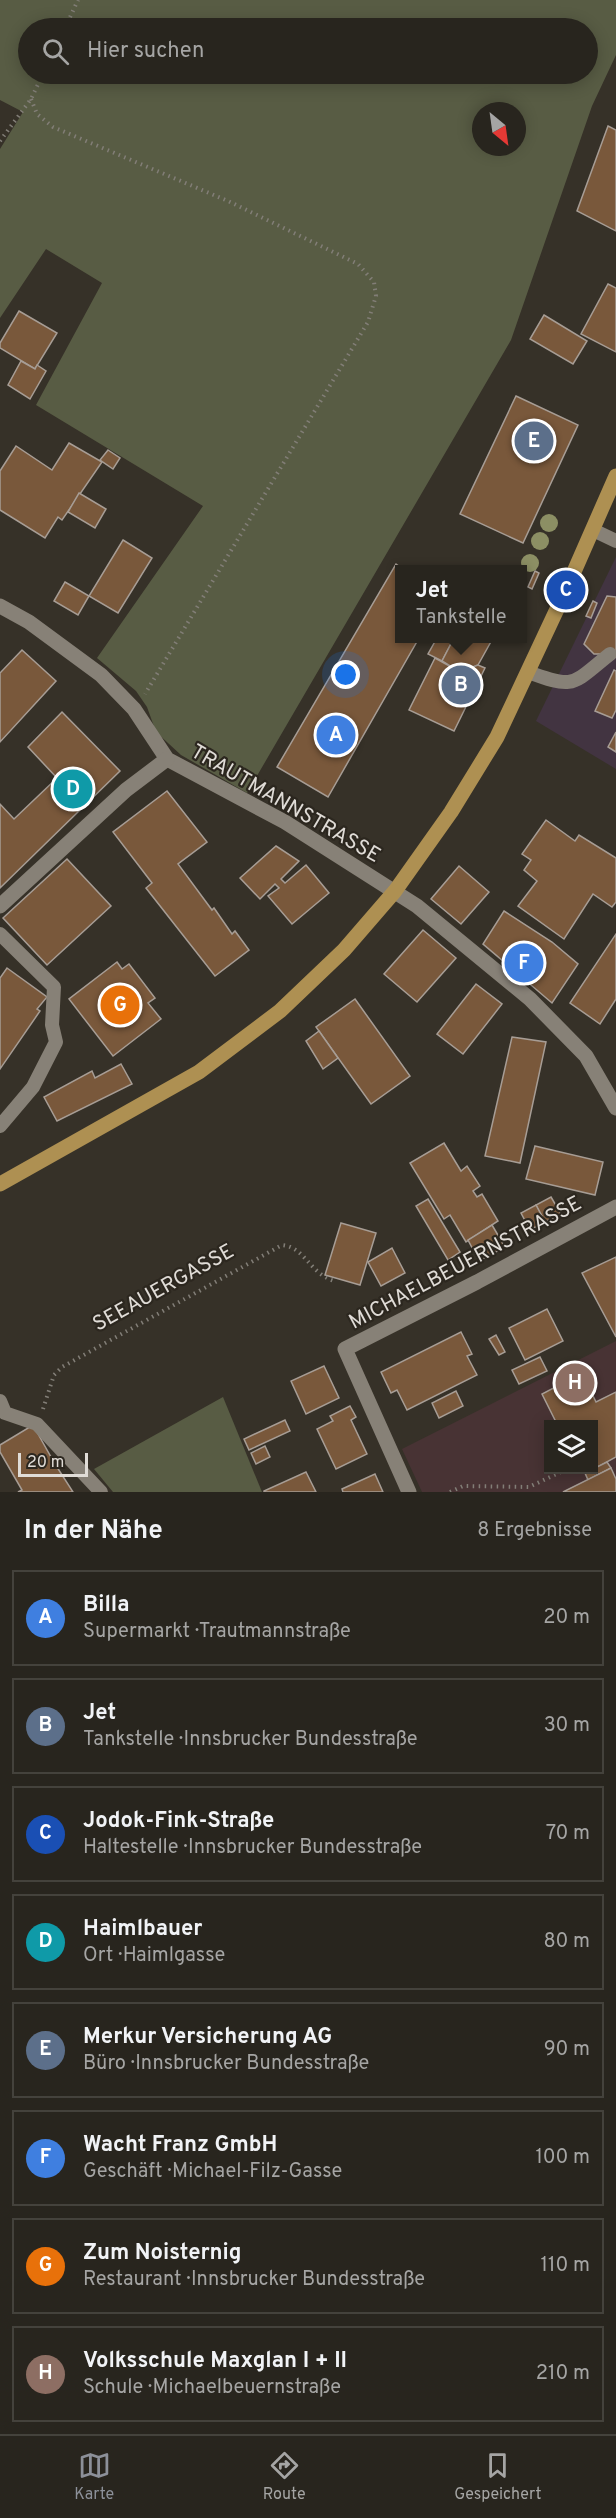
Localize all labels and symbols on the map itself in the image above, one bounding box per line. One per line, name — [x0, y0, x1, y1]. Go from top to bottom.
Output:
north arrow — [472, 102, 526, 156]
pin: E — [514, 418, 554, 464]
pin: C — [546, 568, 586, 612]
your location — [331, 660, 360, 689]
pin: B — [442, 662, 480, 708]
pin: A — [316, 712, 356, 758]
street label: TRAUTMANNSTRASSE — [185, 739, 385, 870]
pin: D — [54, 766, 92, 812]
pin: F — [504, 940, 544, 986]
pin: G — [100, 982, 140, 1028]
street label: MICHAELBEUERNSTRASSE — [345, 1190, 587, 1336]
street label: SEEAUERGASSE — [88, 1238, 239, 1338]
pin: H — [556, 1360, 594, 1406]
scale bar — [18, 1450, 88, 1478]

